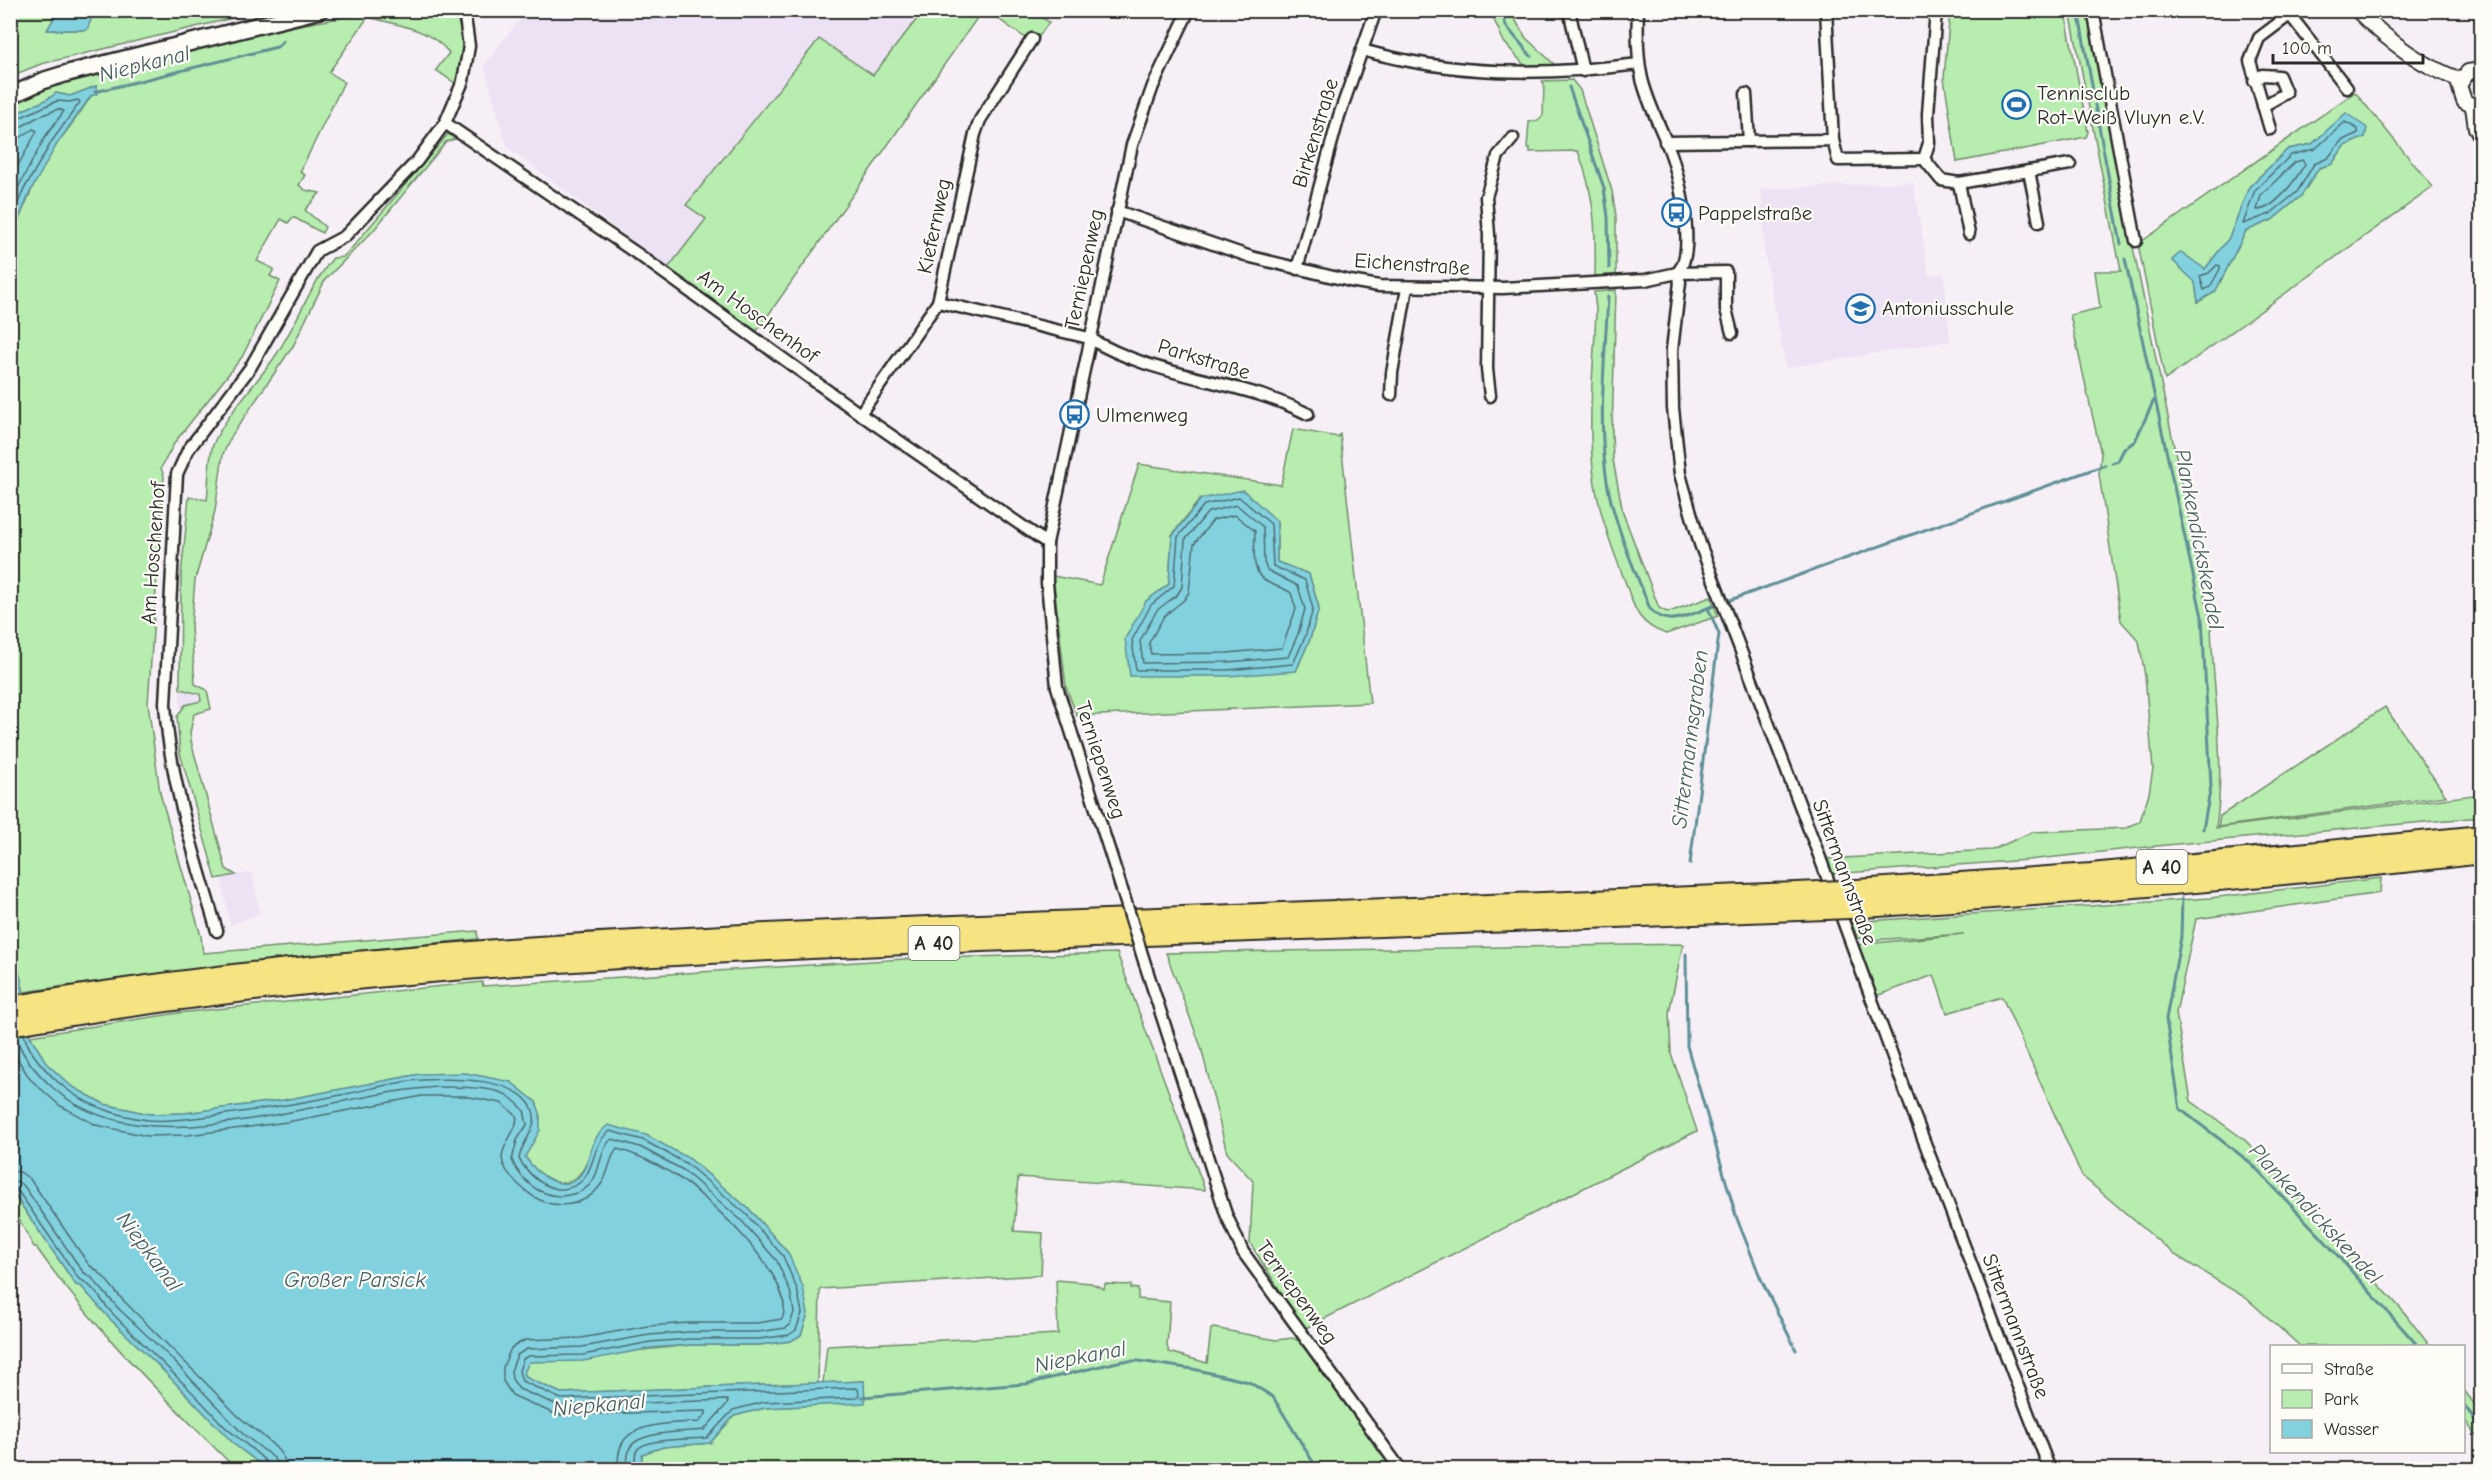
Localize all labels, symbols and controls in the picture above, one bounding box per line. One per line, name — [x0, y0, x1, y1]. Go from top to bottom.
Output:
scale bar — [2273, 27, 2423, 65]
text: 100 m — [2282, 38, 2332, 59]
water label: Niepkanal — [96, 40, 193, 88]
street label: Birkenstraße — [1287, 75, 1343, 191]
place label: Tennisclub Rot-Weiß Vluyn e.V. — [2037, 81, 2205, 129]
sports icon: Tennisclub Rot-Weiß Vluyn e.V. — [2000, 89, 2032, 121]
street label: Kiefernweg — [912, 176, 956, 276]
bus stop icon: Pappelstraße — [1661, 197, 1693, 229]
place label: Pappelstraße — [1698, 201, 1812, 225]
street label: Terniepenweg — [1060, 207, 1108, 331]
street label: Eichenstraße — [1353, 248, 1471, 280]
street label: Am Hoschenhof — [693, 264, 824, 368]
school or university icon: Antoniusschule — [1845, 292, 1877, 324]
place label: Antoniusschule — [1882, 296, 2014, 320]
street label: Parkstraße — [1155, 334, 1253, 384]
bus stop icon: Ulmenweg — [1059, 399, 1091, 431]
place label: Ulmenweg — [1096, 403, 1188, 427]
water label: Plankendickskendel — [2169, 447, 2229, 633]
street label: Am Hoschenhof — [136, 480, 170, 625]
water label: Sittermannsgraben — [1666, 649, 1714, 830]
street label: Terniepenweg — [1071, 698, 1131, 822]
street label: Sittermannstraße — [1808, 796, 1882, 948]
road number: A 40 — [2136, 850, 2188, 884]
road number: A 40 — [908, 926, 960, 960]
water label: Plankendickskendel — [2243, 1138, 2388, 1290]
water label: Niepkanal — [111, 1207, 188, 1297]
street label: Terniepenweg — [1251, 1236, 1343, 1348]
street label: Sittermannstraße — [1977, 1250, 2055, 1402]
water label: Großer Parsick — [284, 1267, 426, 1293]
water label: Niepkanal — [1032, 1335, 1129, 1379]
legend — [2270, 1345, 2465, 1453]
text: Straße — [2324, 1359, 2374, 1380]
water label: Niepkanal — [552, 1388, 648, 1422]
text: Park — [2324, 1389, 2359, 1410]
text: Wasser — [2324, 1419, 2380, 1440]

